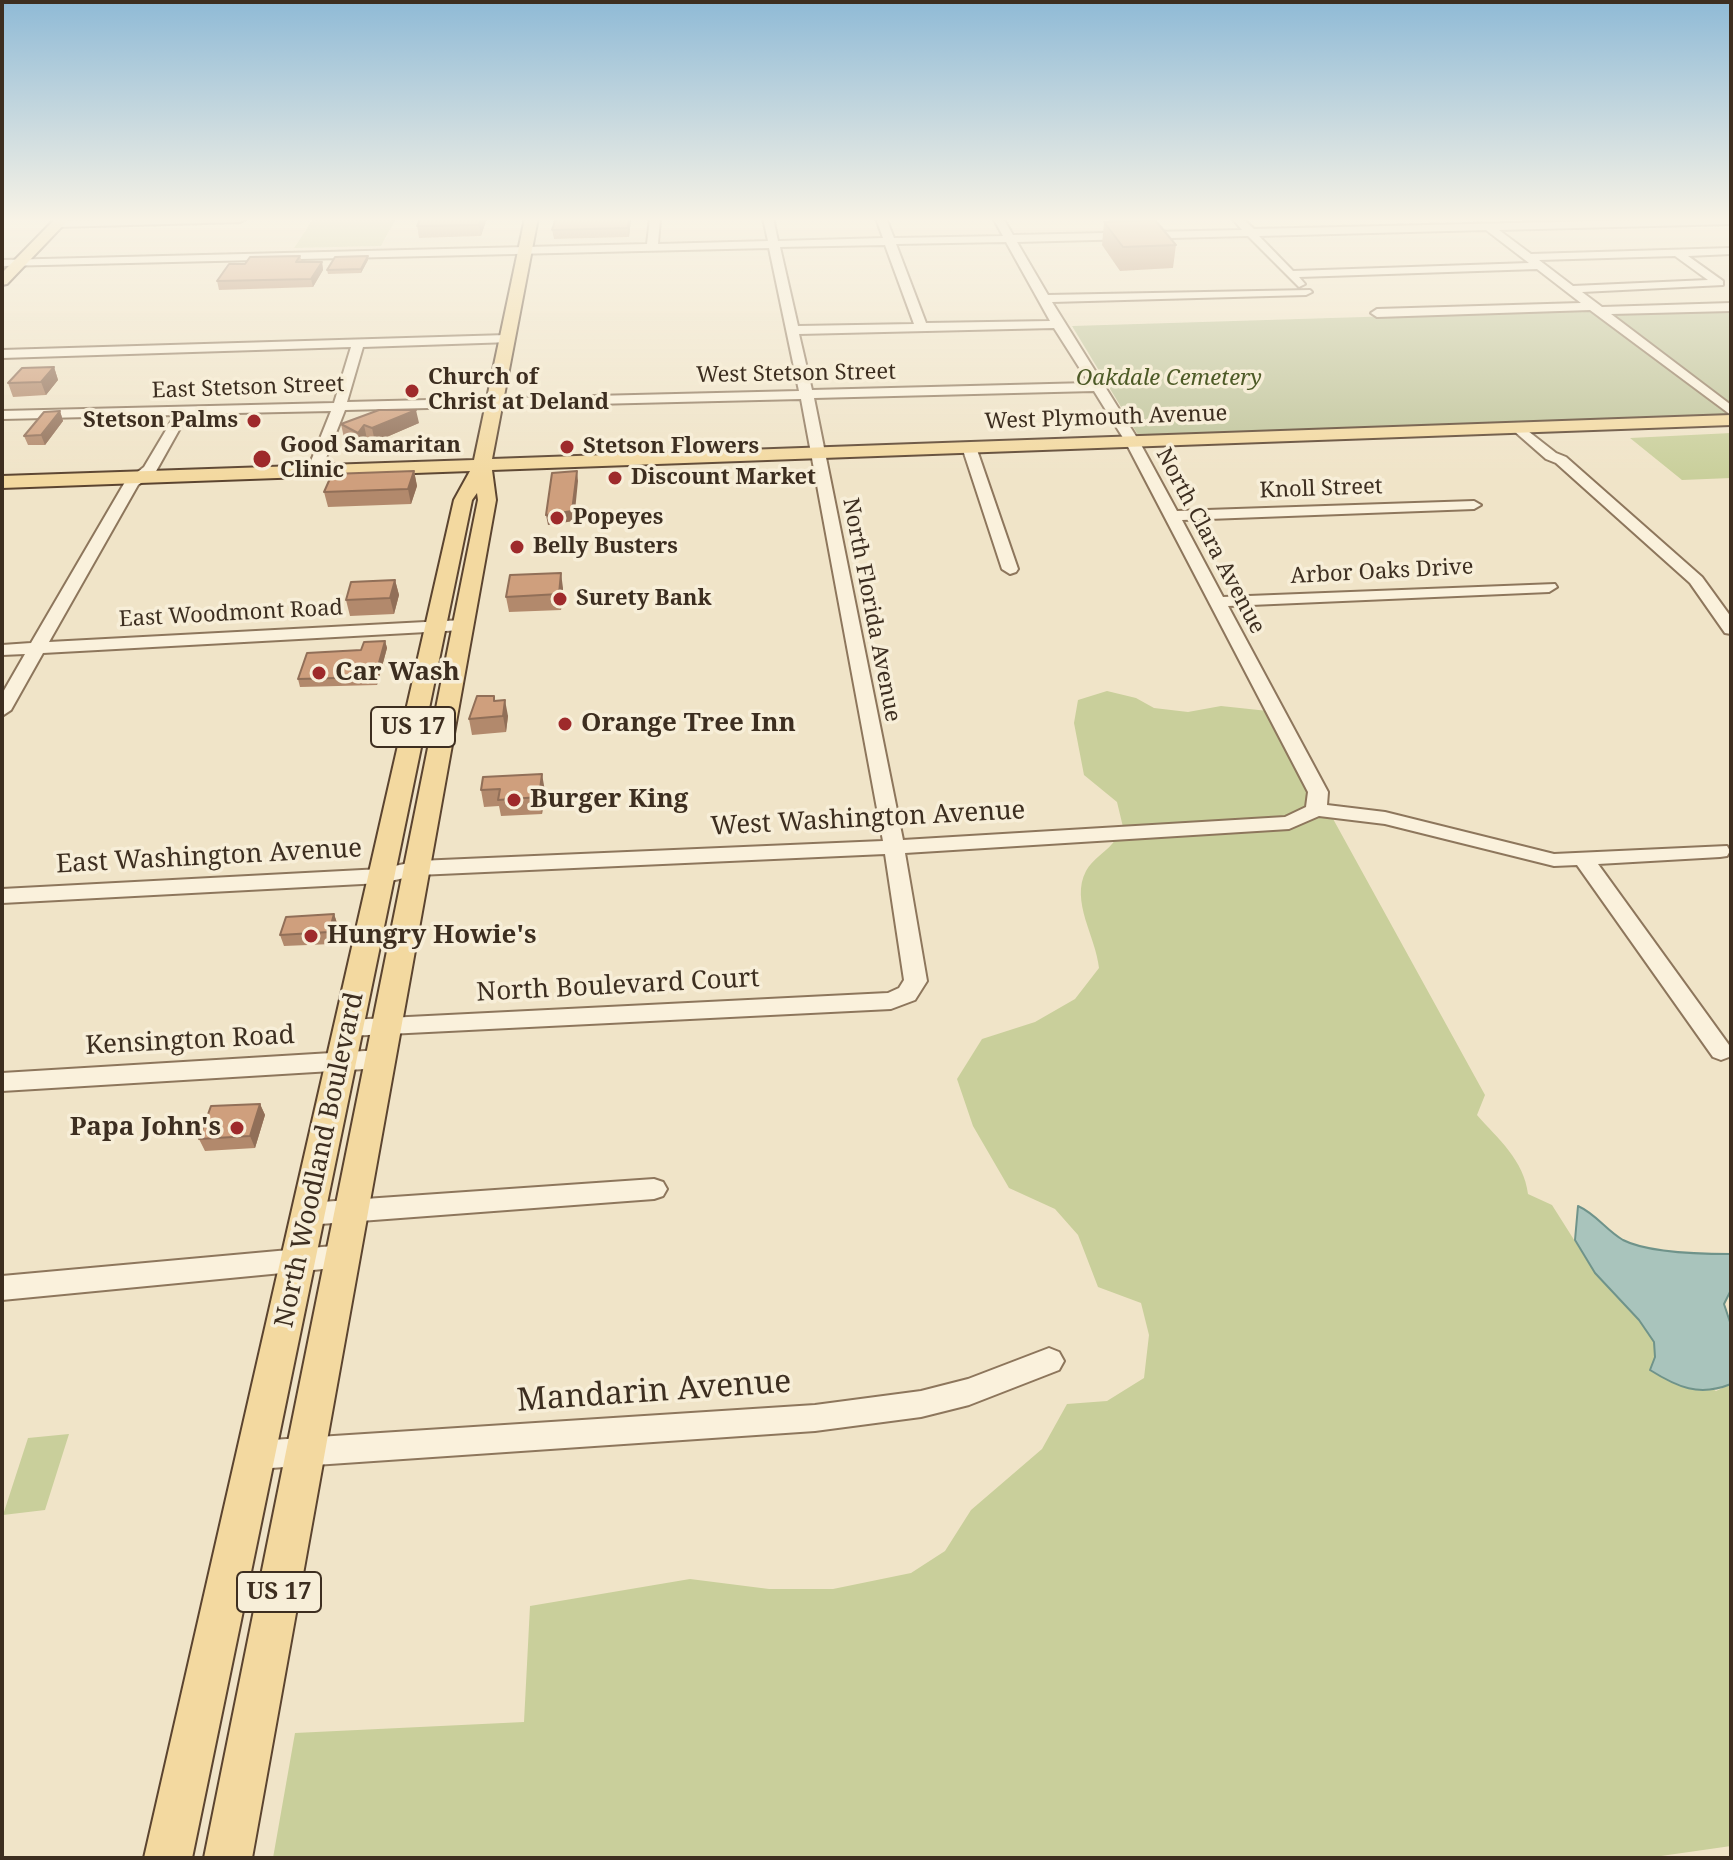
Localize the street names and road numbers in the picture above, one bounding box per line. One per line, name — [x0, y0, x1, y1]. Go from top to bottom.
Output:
street label: West Stetson Street — [696, 359, 896, 389]
street label: East Stetson Street — [151, 371, 345, 405]
street label: West Plymouth Avenue — [984, 401, 1228, 435]
street label: North Clara Avenue — [1150, 444, 1270, 638]
street label: Knoll Street — [1259, 474, 1383, 504]
street label: North Florida Avenue — [836, 496, 906, 724]
street label: Arbor Oaks Drive — [1290, 554, 1474, 590]
street label: East Woodmont Road — [118, 595, 344, 633]
road number: US 17 — [371, 707, 455, 747]
street label: West Washington Avenue — [710, 795, 1026, 843]
street label: East Washington Avenue — [55, 833, 363, 881]
street label: North Boulevard Court — [476, 963, 760, 1009]
street label: North Woodland Boulevard — [269, 990, 371, 1330]
street label: Kensington Road — [85, 1020, 295, 1062]
street label: Mandarin Avenue — [516, 1363, 792, 1421]
road number: US 17 — [237, 1572, 321, 1612]

